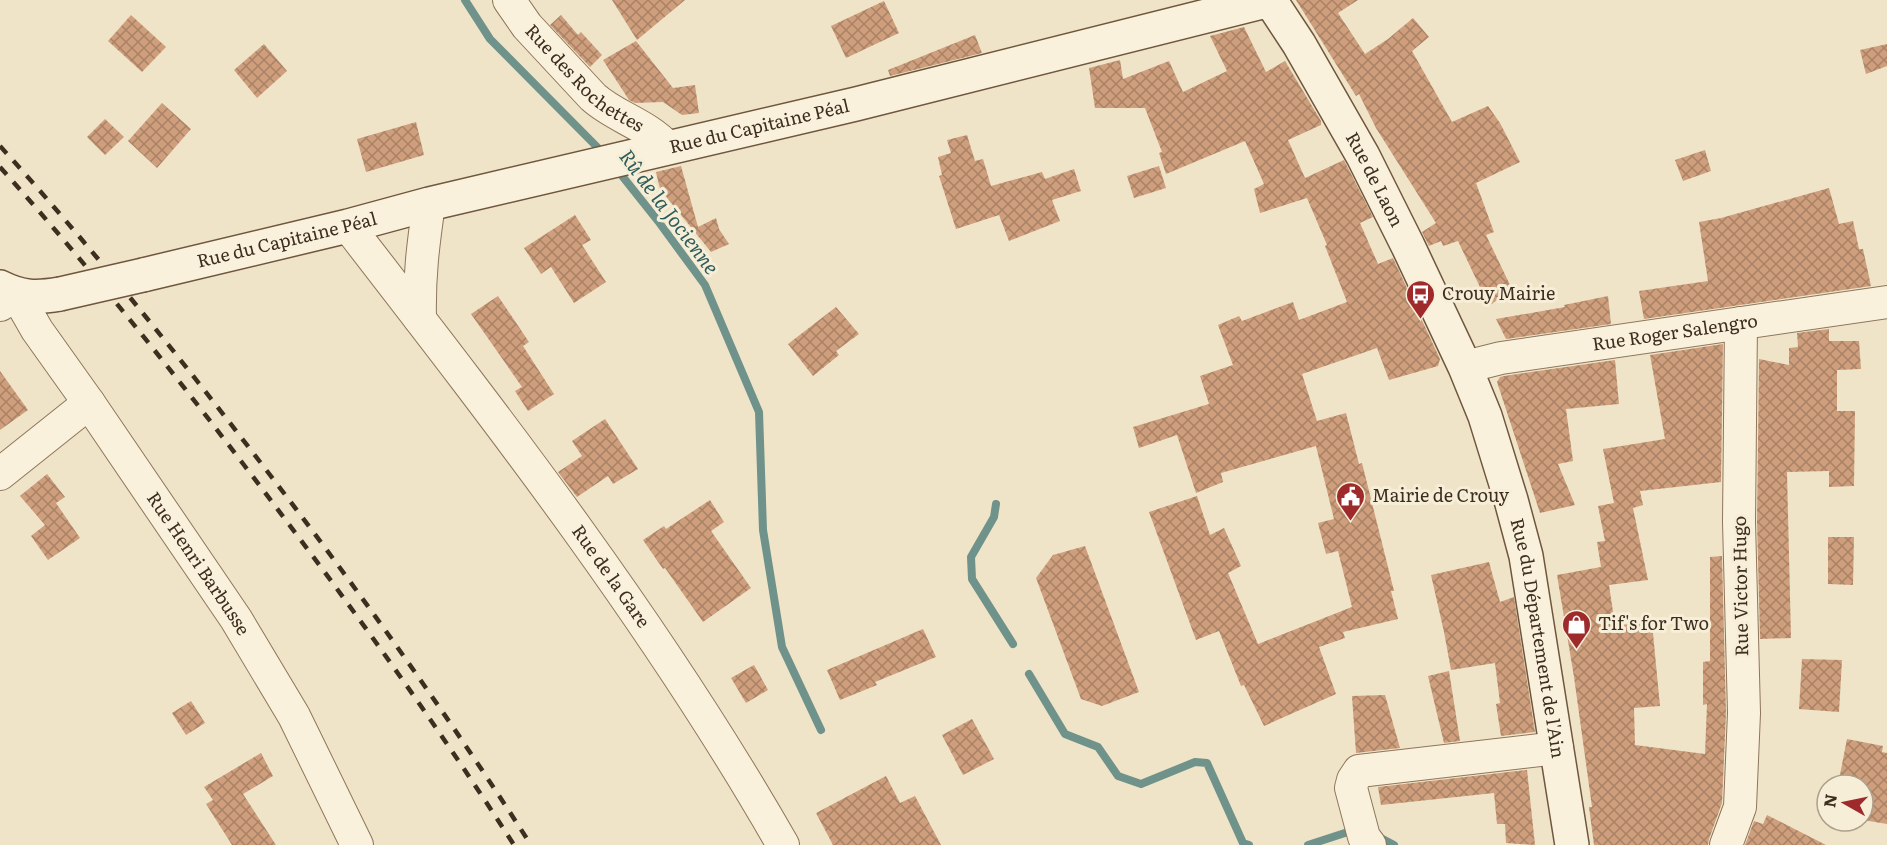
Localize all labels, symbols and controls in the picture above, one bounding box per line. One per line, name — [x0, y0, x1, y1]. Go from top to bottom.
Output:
street label: Rue des Rochettes — [520, 17, 650, 138]
street label: Rue du Capitaine Péal — [666, 91, 852, 159]
street label: Rue de Laon — [1340, 126, 1411, 231]
water label: Rû de la Jocienne — [614, 142, 728, 280]
street label: Rue du Capitaine Péal — [194, 204, 380, 274]
bus stop icon: Crouy Mairie — [1405, 278, 1437, 320]
place label: Crouy Mairie — [1442, 279, 1555, 306]
street label: Rue Roger Salengro — [1590, 306, 1759, 357]
public building icon: Mairie de Crouy — [1335, 480, 1367, 522]
place label: Mairie de Crouy — [1372, 481, 1510, 508]
street label: Rue Henri Barbusse — [141, 486, 258, 640]
street label: Rue du Département de l'Ain — [1504, 515, 1573, 760]
street label: Rue Victor Hugo — [1725, 515, 1754, 657]
street label: Rue de la Gare — [566, 519, 658, 633]
shop icon: Tif's for Two — [1561, 608, 1593, 650]
place label: Tif's for Two — [1598, 609, 1709, 636]
north arrow — [1815, 773, 1875, 833]
text: N — [1816, 792, 1842, 809]

